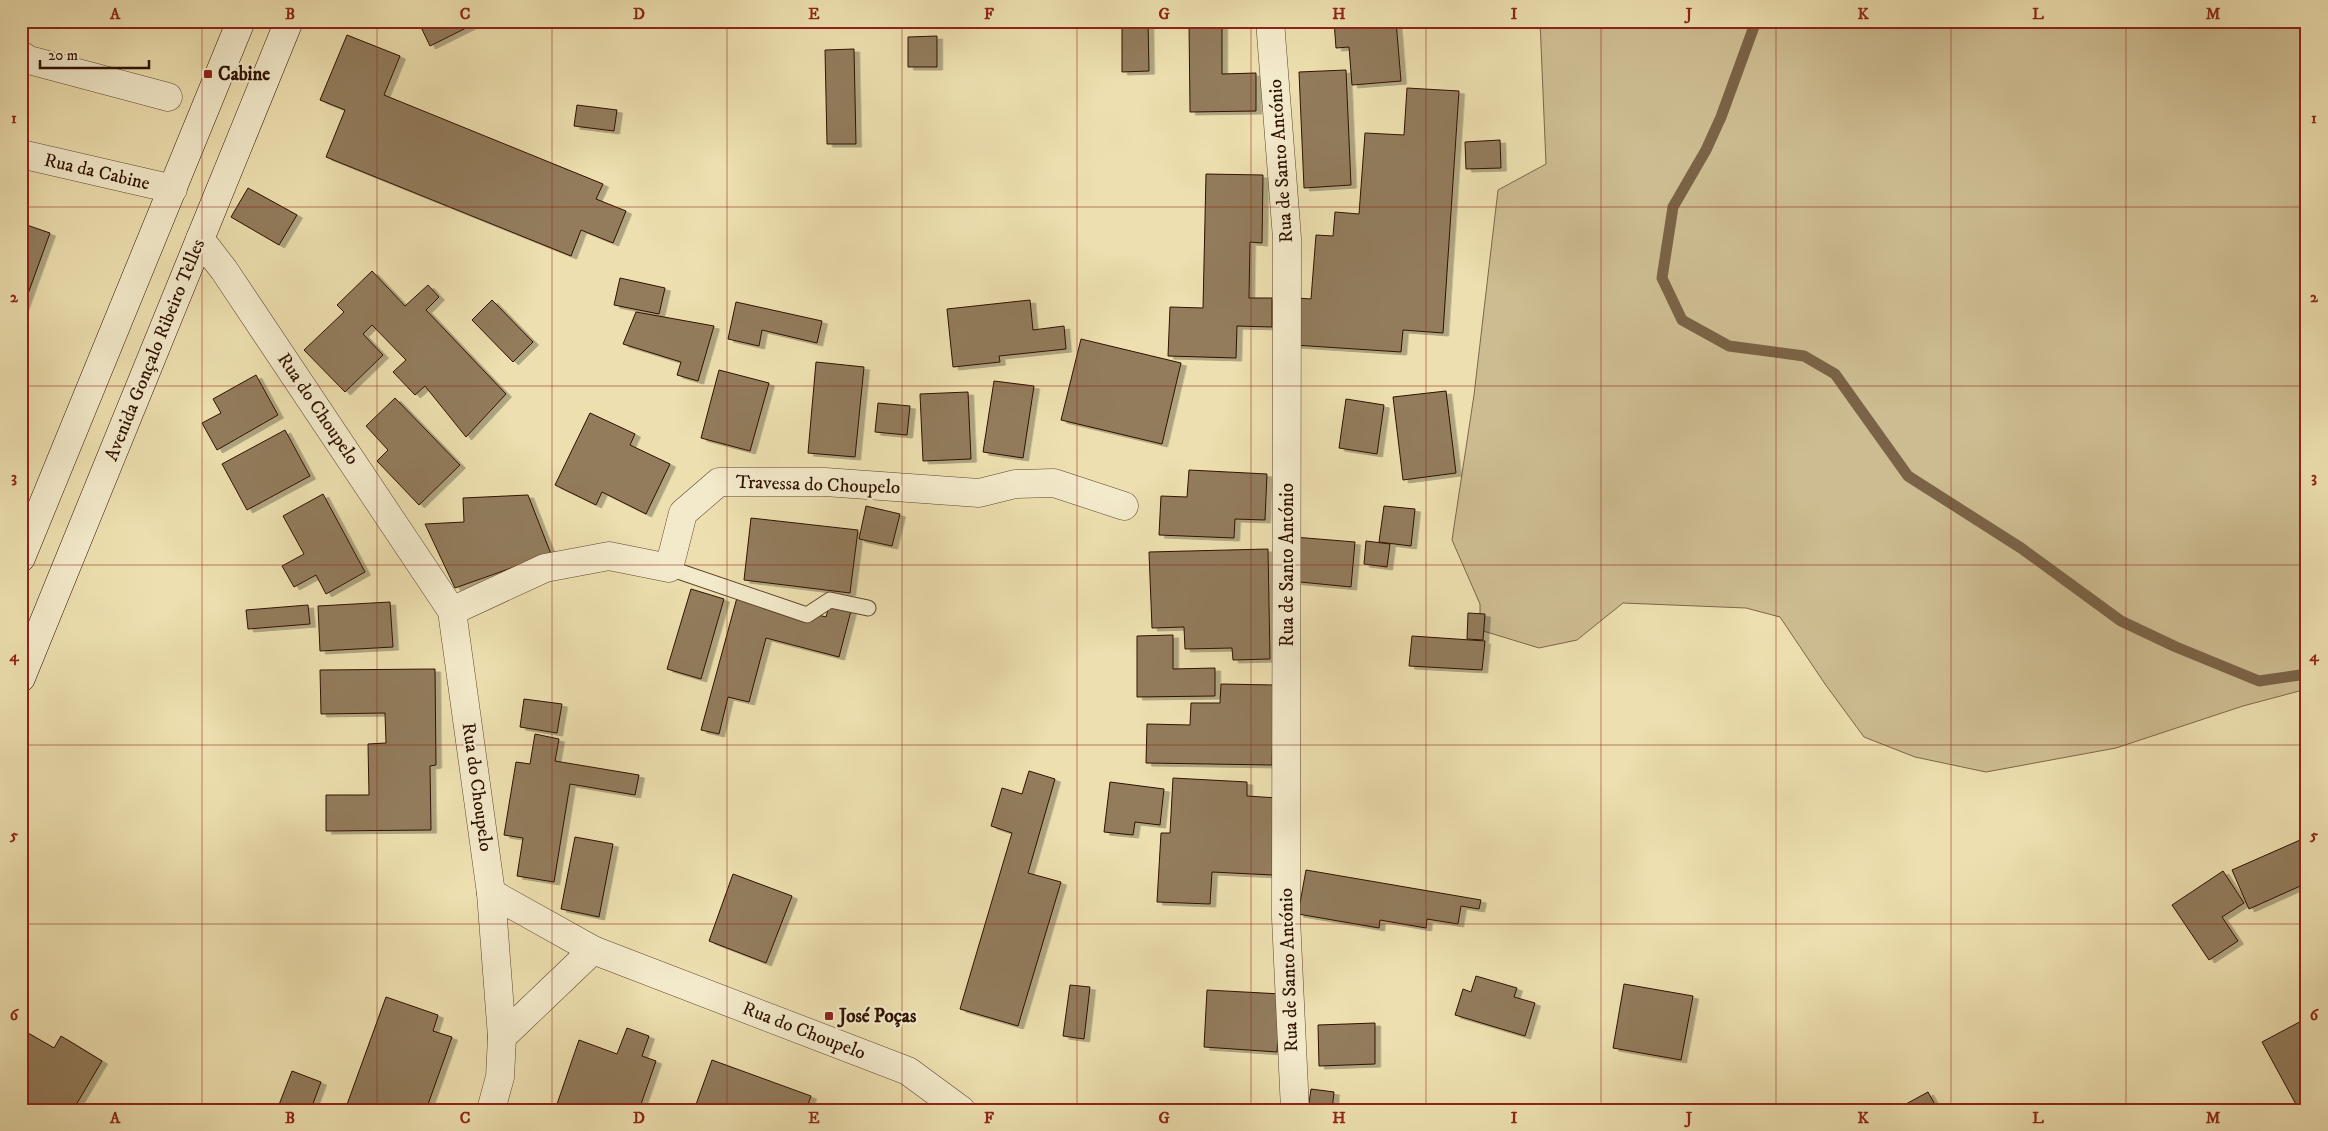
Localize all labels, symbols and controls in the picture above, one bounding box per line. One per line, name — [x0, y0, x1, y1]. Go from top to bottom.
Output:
text: A — [109, 4, 121, 24]
text: B — [285, 4, 295, 24]
text: C — [460, 4, 470, 24]
text: D — [633, 4, 645, 24]
text: E — [808, 4, 820, 24]
text: F — [984, 4, 994, 24]
text: G — [1158, 4, 1170, 24]
text: H — [1332, 4, 1346, 24]
text: I — [1511, 4, 1518, 24]
text: J — [1684, 4, 1693, 24]
text: K — [1857, 4, 1869, 24]
text: L — [2032, 4, 2044, 24]
text: M — [2206, 4, 2221, 24]
scale bar — [40, 38, 149, 70]
text: 20 m — [48, 46, 78, 65]
place label: Cabine — [218, 63, 270, 86]
marker: Cabine — [202, 68, 214, 80]
street label: Rua de Santo António — [1264, 78, 1298, 244]
text: 1 — [11, 108, 17, 128]
text: 1 — [2311, 108, 2317, 128]
street label: Rua da Cabine — [42, 149, 152, 195]
street label: Avenida Gonçalo Ribeiro Telles — [100, 236, 210, 464]
text: 2 — [10, 287, 19, 307]
text: 2 — [2310, 287, 2319, 307]
street label: Rua do Choupelo — [272, 349, 364, 469]
text: 3 — [11, 467, 17, 487]
text: 3 — [2311, 467, 2317, 487]
street label: Travessa do Choupelo — [735, 471, 901, 499]
street label: Rua de Santo António — [1276, 483, 1299, 647]
text: 4 — [8, 646, 19, 666]
text: 4 — [2308, 646, 2319, 666]
street label: Rua do Choupelo — [457, 721, 497, 853]
text: 5 — [9, 825, 18, 845]
text: 5 — [2309, 825, 2318, 845]
street label: Rua de Santo António — [1275, 888, 1303, 1052]
street label: Rua do Choupelo — [739, 997, 869, 1065]
text: 6 — [10, 1005, 20, 1025]
place label: José Poças — [837, 1005, 917, 1028]
text: 6 — [2310, 1005, 2320, 1025]
marker: José Poças — [823, 1010, 835, 1022]
text: A — [109, 1108, 121, 1128]
text: B — [285, 1108, 295, 1128]
text: C — [460, 1108, 470, 1128]
text: D — [633, 1108, 645, 1128]
text: E — [808, 1108, 820, 1128]
text: F — [984, 1108, 994, 1128]
text: G — [1158, 1108, 1170, 1128]
text: H — [1332, 1108, 1346, 1128]
text: I — [1511, 1108, 1518, 1128]
text: J — [1684, 1108, 1693, 1128]
text: K — [1857, 1108, 1869, 1128]
text: L — [2032, 1108, 2044, 1128]
text: M — [2206, 1108, 2221, 1128]

